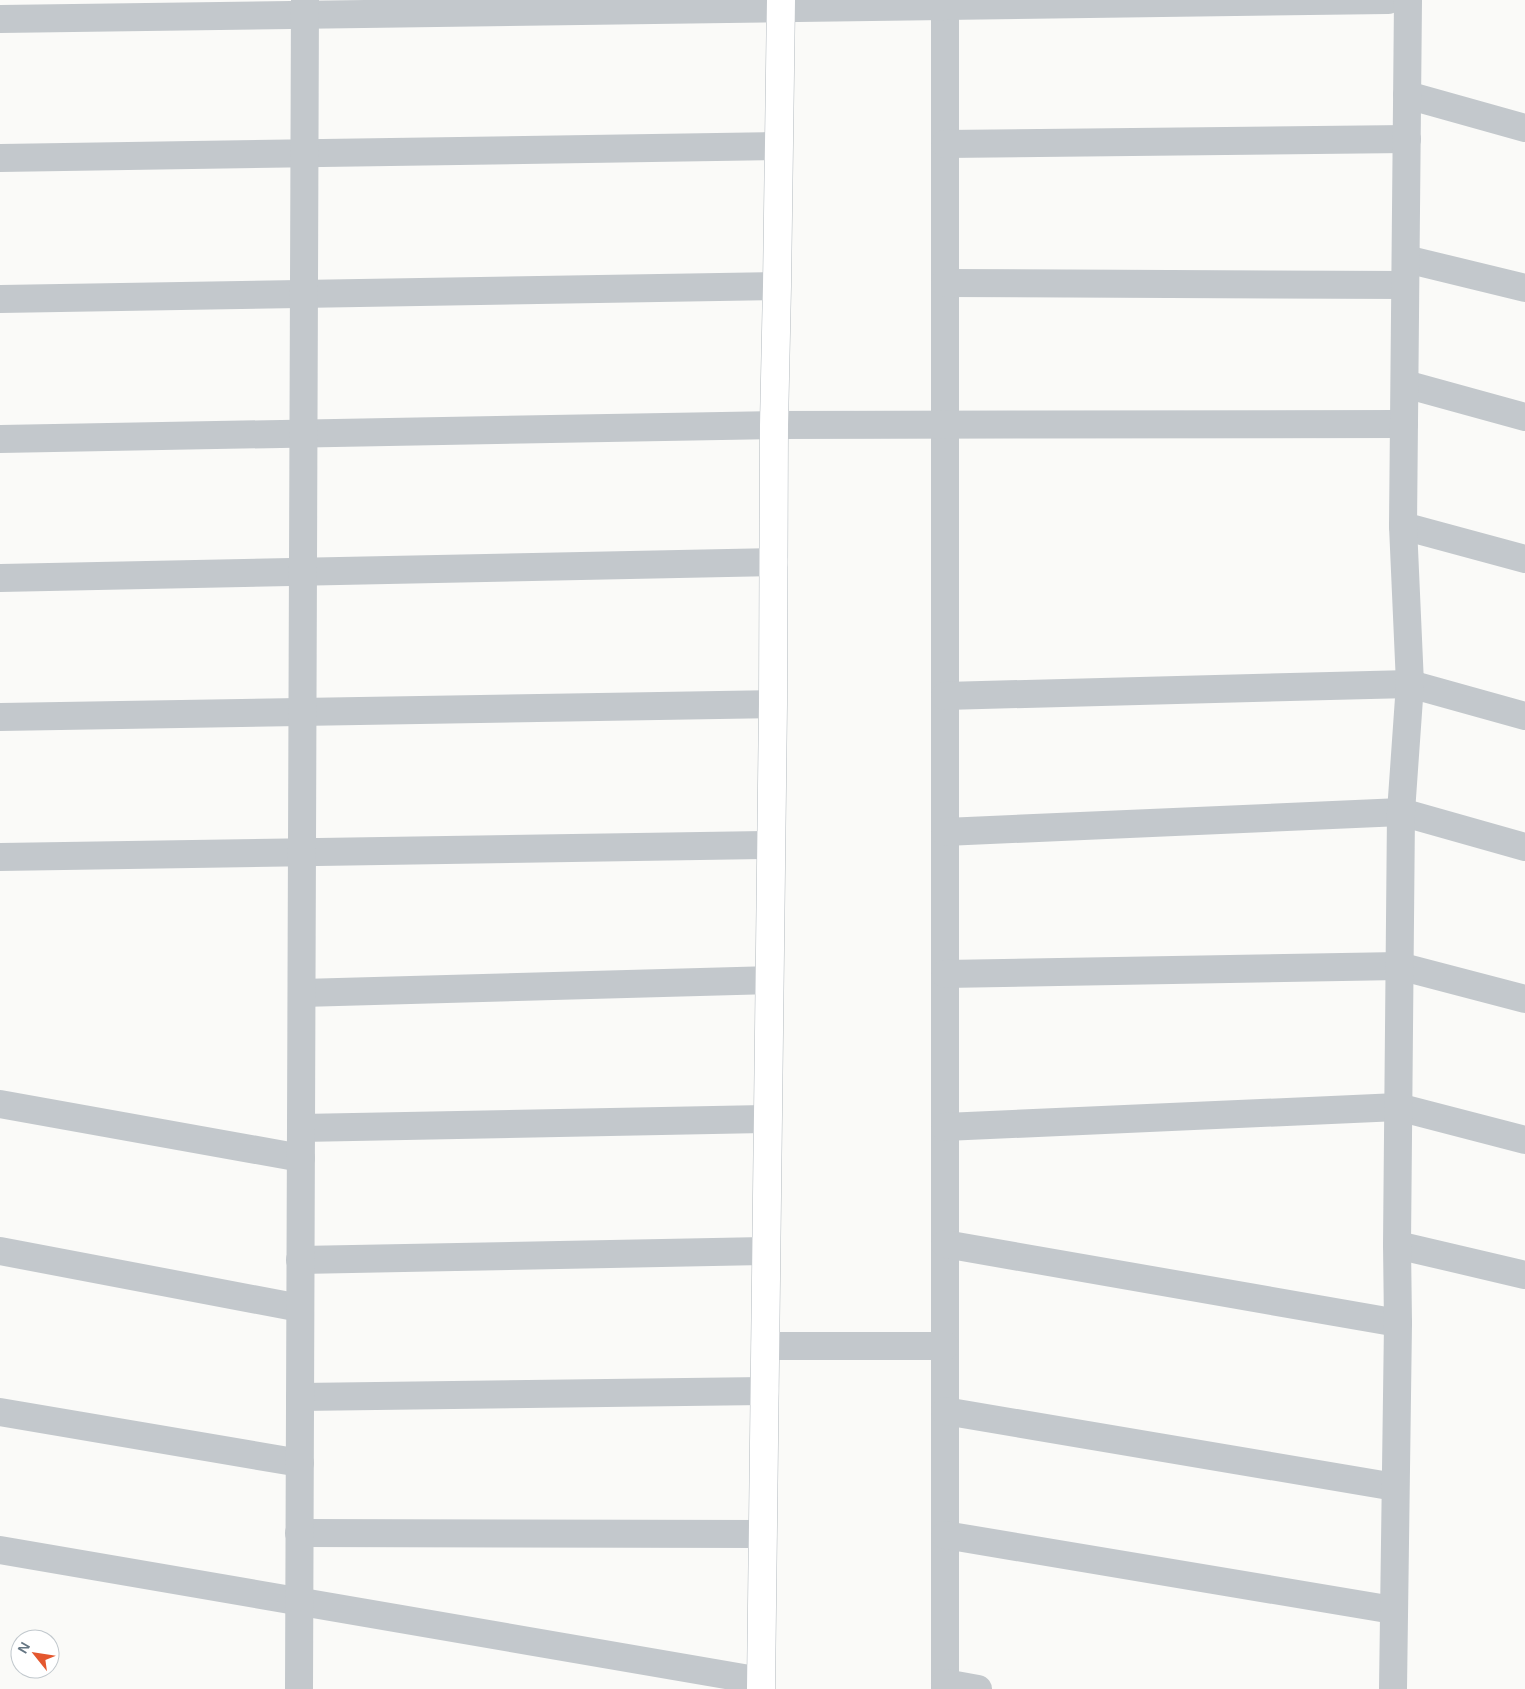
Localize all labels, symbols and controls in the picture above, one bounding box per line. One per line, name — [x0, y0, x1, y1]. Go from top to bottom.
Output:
north arrow — [10, 1629, 60, 1679]
text: N — [14, 1639, 33, 1656]

